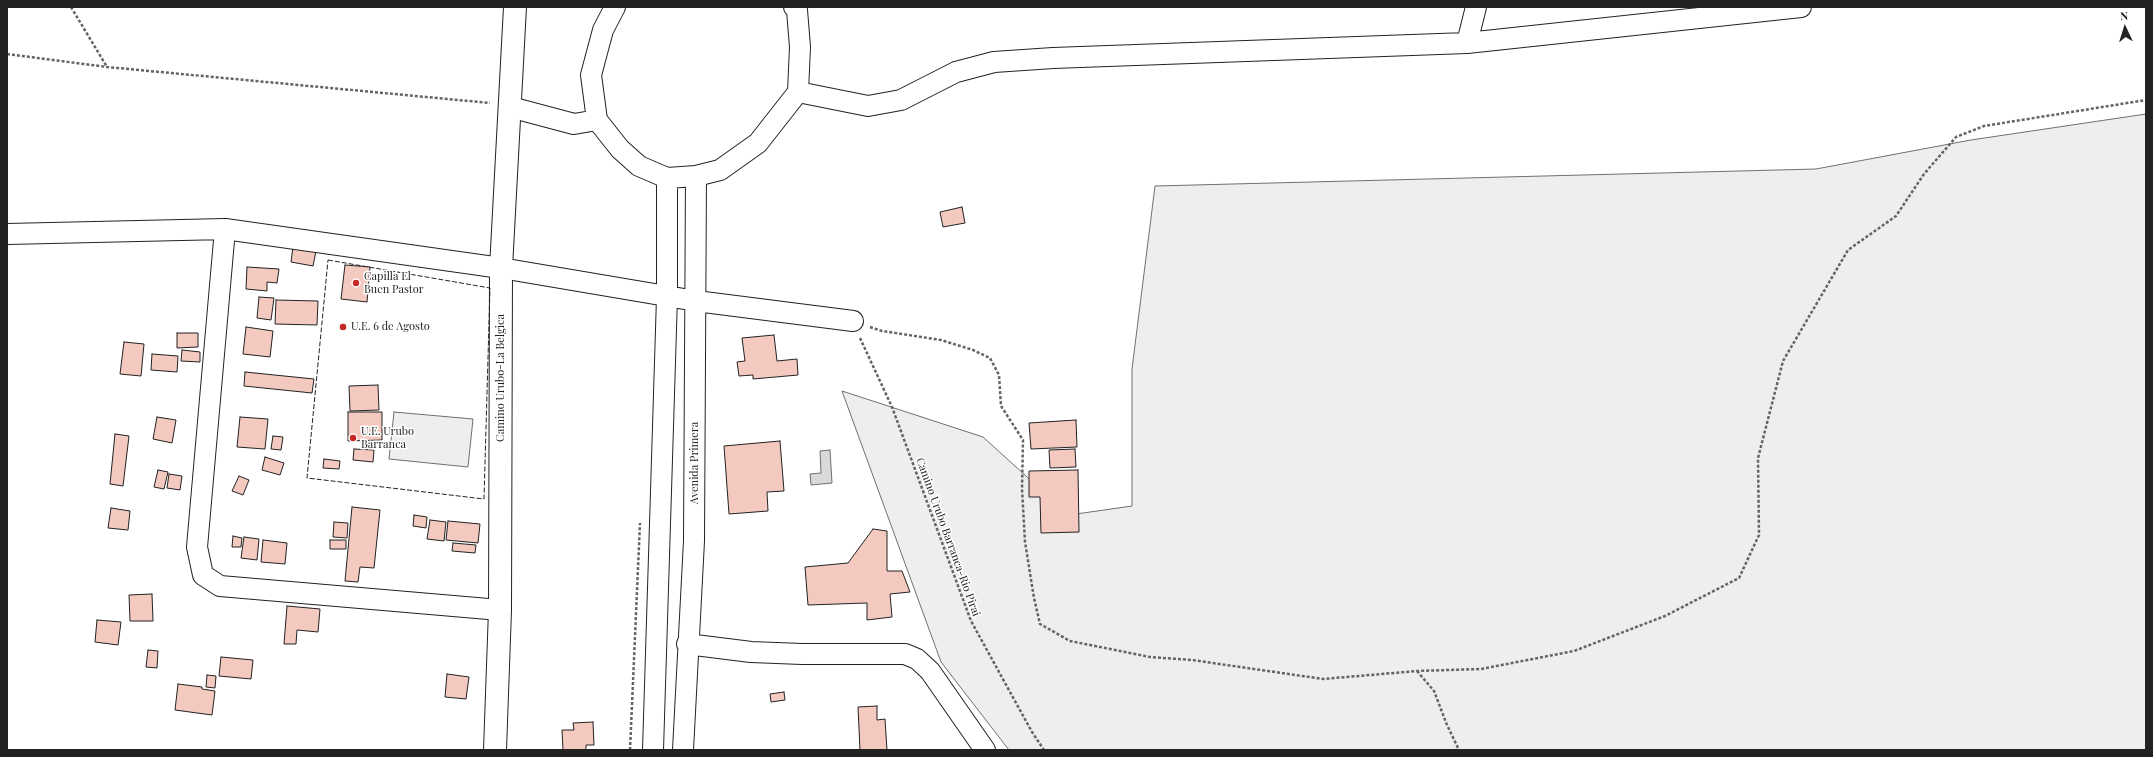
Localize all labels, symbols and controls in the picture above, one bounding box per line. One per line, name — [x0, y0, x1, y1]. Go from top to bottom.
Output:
north arrow — [2105, 8, 2145, 48]
text: N — [2120, 8, 2129, 23]
place label: Capilla El Buen Pastor — [364, 270, 424, 296]
marker: Capilla El Buen Pastor — [351, 278, 361, 288]
street label: Camino Urubo-La Belgica — [494, 314, 508, 442]
place label: U.E. 6 de Agosto — [351, 320, 430, 334]
marker: U.E. 6 de Agosto — [338, 322, 348, 332]
street label: Avenida Primera — [688, 422, 702, 504]
place label: U.E. Urubo Barranca — [361, 425, 414, 451]
marker: U.E. Urubo Barranca — [348, 433, 358, 443]
street label: Camino Urubo Barranca-Rio Pirai — [913, 456, 983, 618]

